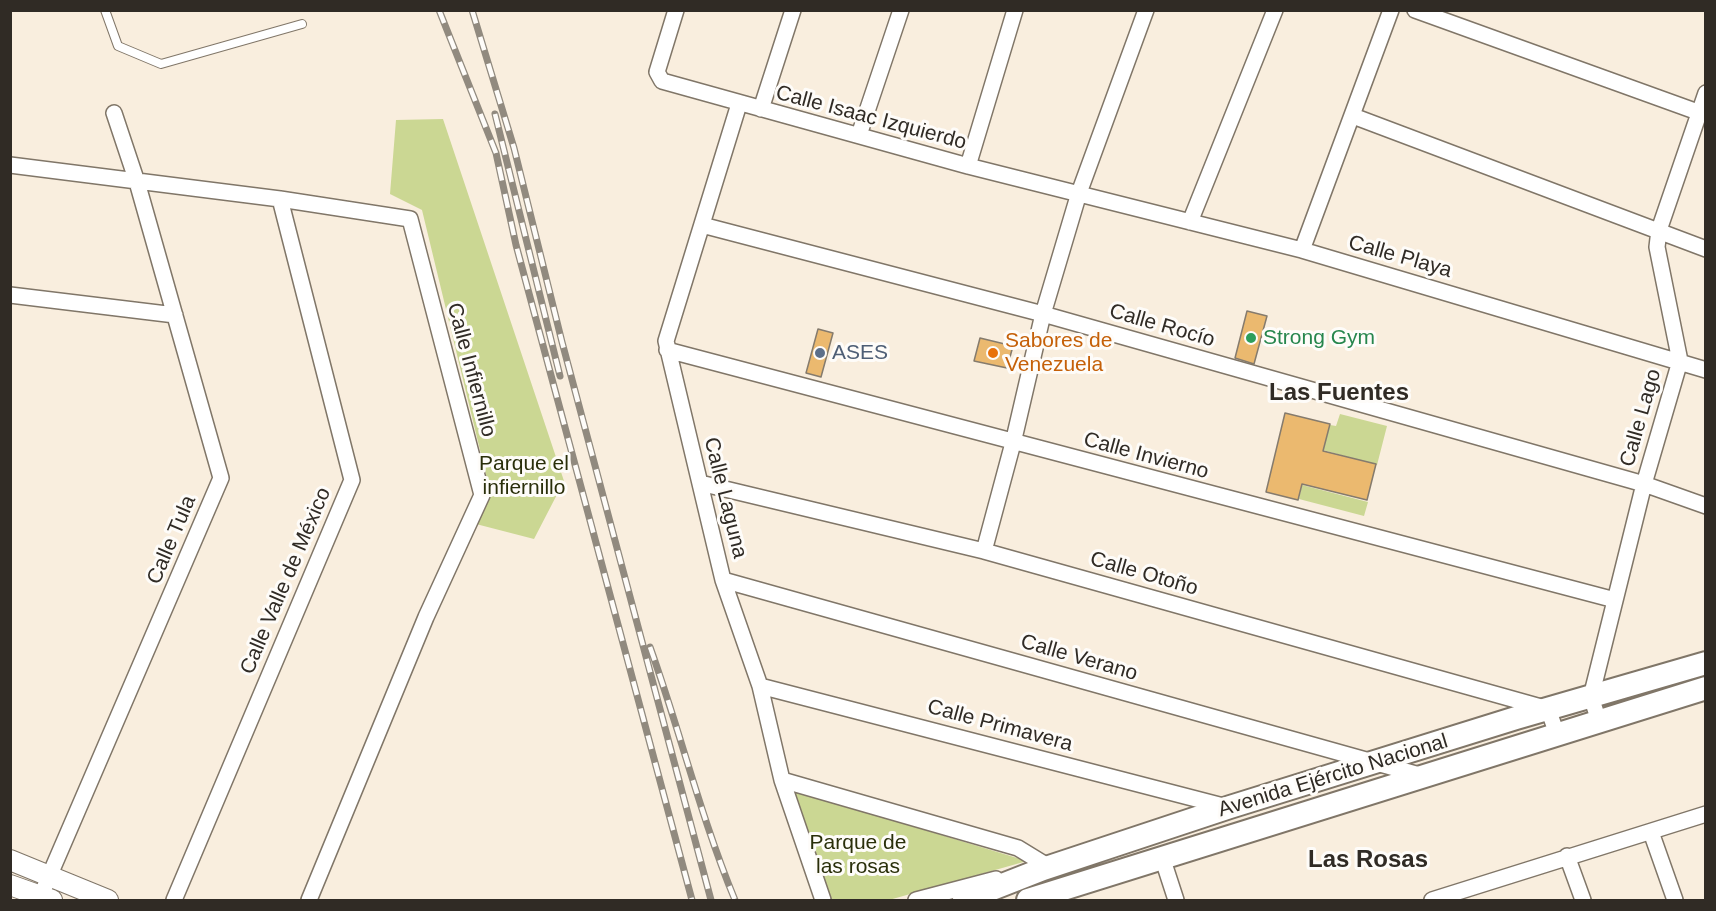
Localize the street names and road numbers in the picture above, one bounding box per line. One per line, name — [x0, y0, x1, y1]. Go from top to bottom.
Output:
street label: Calle Isaac Izquierdo — [773, 80, 969, 156]
street label: Calle Playa — [1345, 230, 1455, 284]
street label: Calle Rocío — [1106, 299, 1218, 353]
street label: Calle Infiernillo — [441, 300, 501, 440]
street label: Calle Lago — [1615, 366, 1667, 470]
street label: Calle Invierno — [1081, 427, 1211, 485]
street label: Calle Laguna — [698, 435, 752, 561]
street label: Calle Valle de México — [235, 484, 337, 678]
street label: Calle Tula — [142, 492, 202, 588]
street label: Calle Otoño — [1087, 547, 1201, 601]
street label: Calle Verano — [1018, 629, 1140, 687]
street label: Calle Primavera — [925, 694, 1075, 758]
street label: Avenida Ejército Nacional — [1215, 729, 1451, 823]

